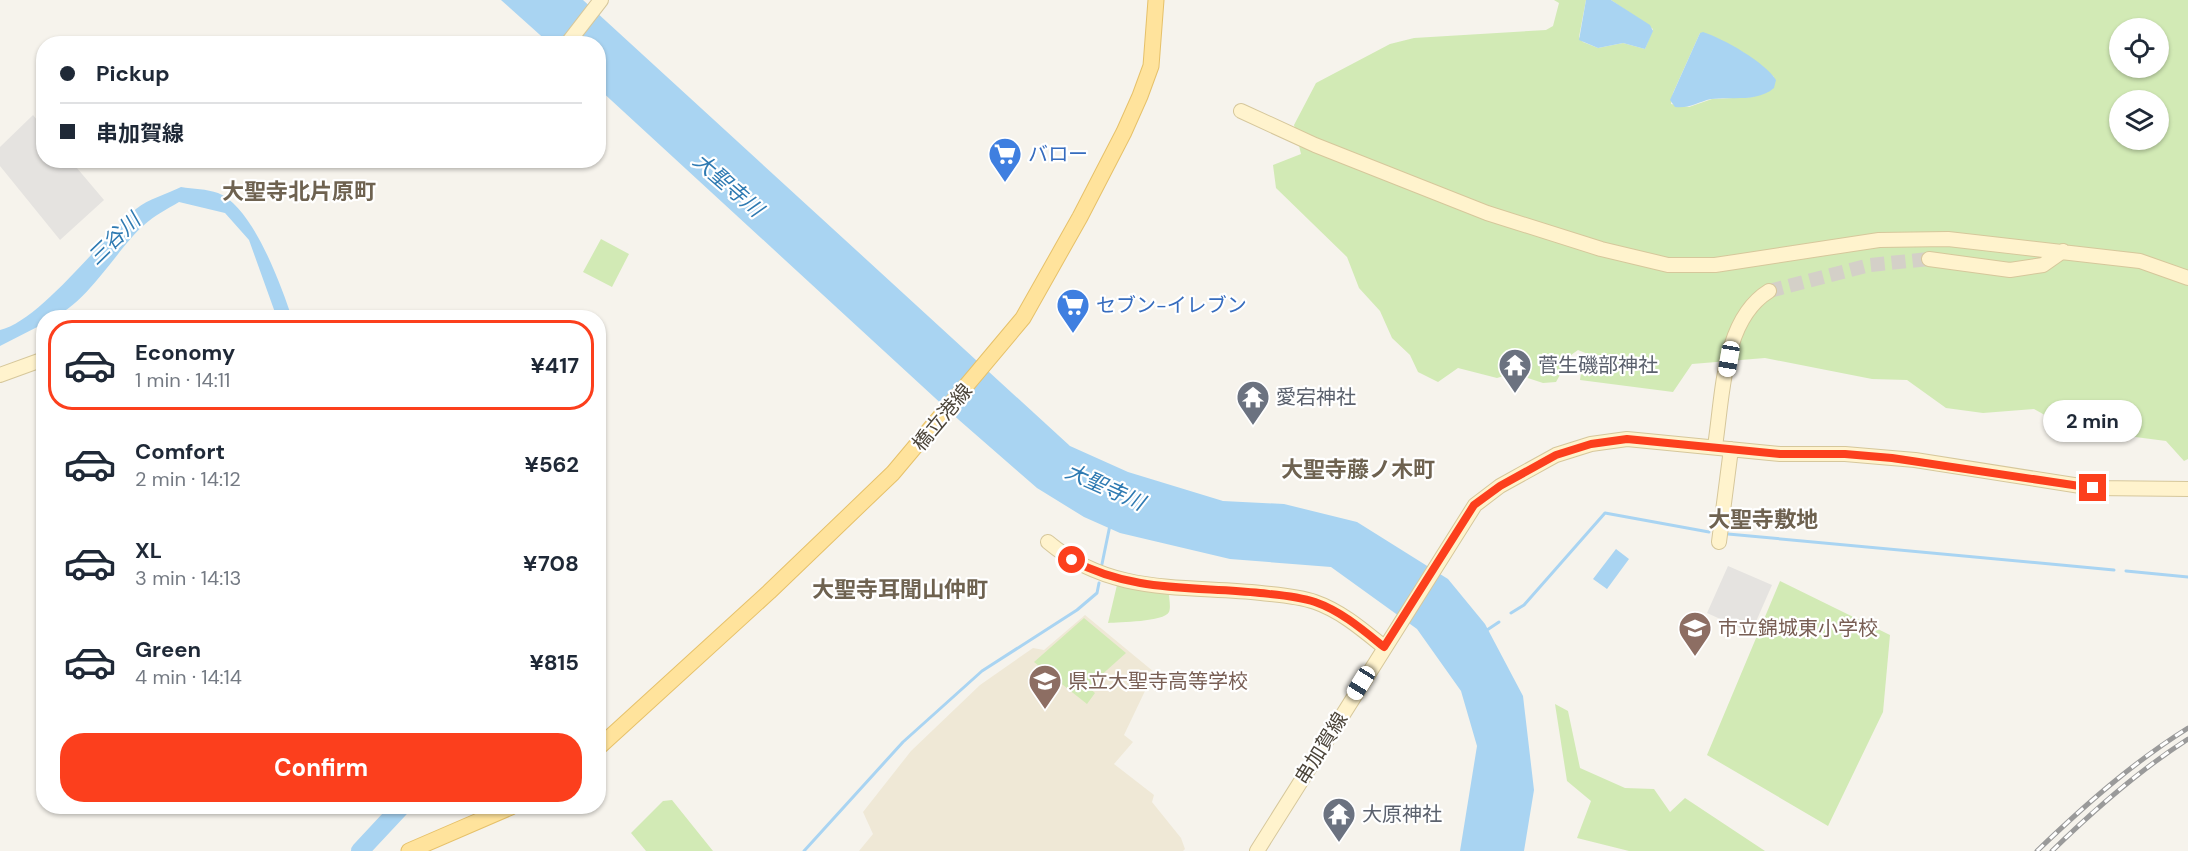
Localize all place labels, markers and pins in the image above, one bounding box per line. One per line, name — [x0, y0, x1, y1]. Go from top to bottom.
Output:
supermarket icon: バロー — [987, 136, 1023, 183]
place label: バロー — [1028, 141, 1088, 167]
supermarket icon: セブン-イレブン — [1055, 287, 1091, 334]
place label: セブン-イレブン — [1096, 292, 1247, 318]
temple icon: 菅生磯部神社 — [1497, 347, 1533, 394]
place label: 菅生磯部神社 — [1538, 352, 1658, 378]
temple icon: 愛宕神社 — [1235, 379, 1271, 426]
place label: 愛宕神社 — [1276, 384, 1356, 410]
school or university icon: 市立錦城東小学校 — [1677, 610, 1713, 657]
place label: 市立錦城東小学校 — [1718, 615, 1878, 641]
school or university icon: 県立大聖寺高等学校 — [1027, 663, 1063, 710]
place label: 県立大聖寺高等学校 — [1068, 668, 1248, 694]
temple icon: 大原神社 — [1321, 796, 1357, 843]
place label: 大原神社 — [1362, 801, 1442, 827]

